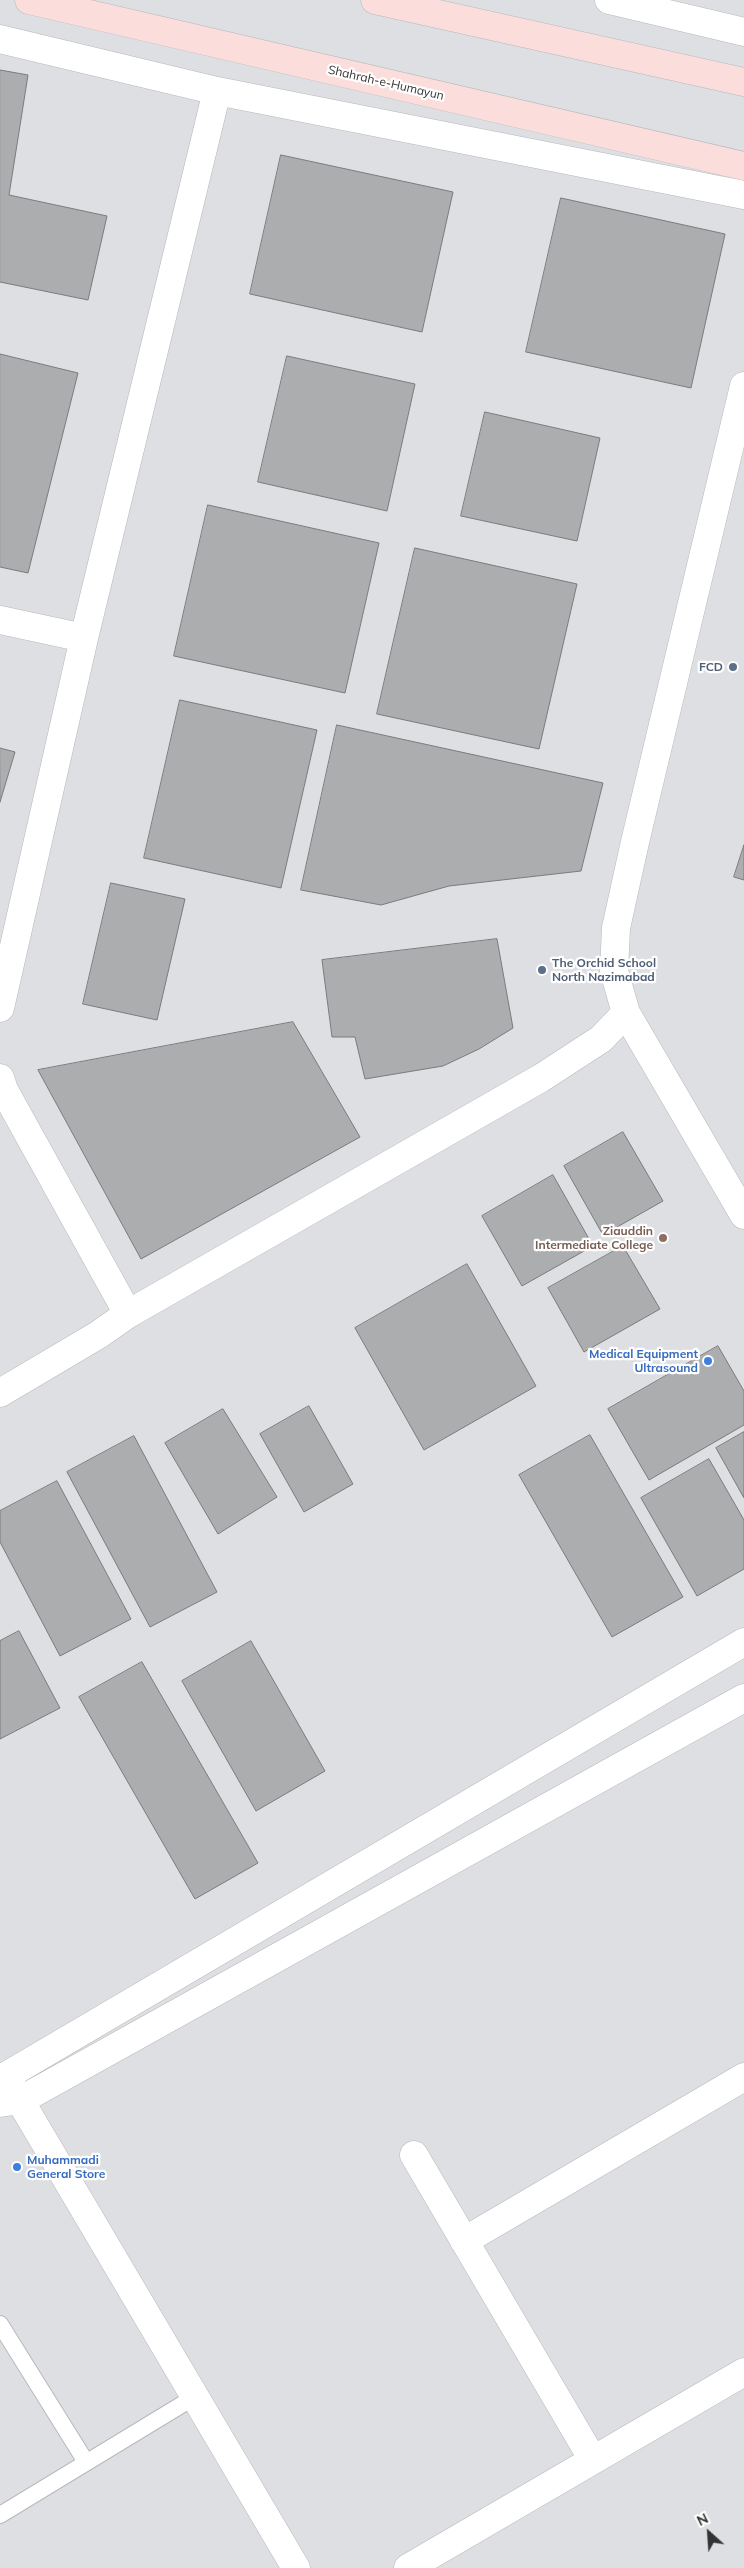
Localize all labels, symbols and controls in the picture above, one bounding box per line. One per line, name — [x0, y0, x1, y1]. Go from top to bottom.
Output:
street label: Shahrah-e-Humayun — [327, 63, 445, 103]
place label: FCD — [699, 660, 723, 674]
marker: FCD — [727, 661, 739, 673]
place label: The Orchid School North Nazimabad — [552, 956, 656, 984]
marker: The Orchid School North Nazimabad — [536, 964, 548, 976]
place label: Ziauddin Intermediate College — [535, 1224, 653, 1252]
marker: Ziauddin Intermediate College — [657, 1232, 669, 1244]
place label: Medical Equipment Ultrasound — [589, 1347, 698, 1375]
marker: Medical Equipment Ultrasound — [702, 1355, 714, 1367]
place label: Muhammadi General Store — [27, 2153, 105, 2181]
marker: Muhammadi General Store — [11, 2161, 23, 2173]
north arrow — [684, 2508, 734, 2558]
text: N — [694, 2509, 711, 2530]

